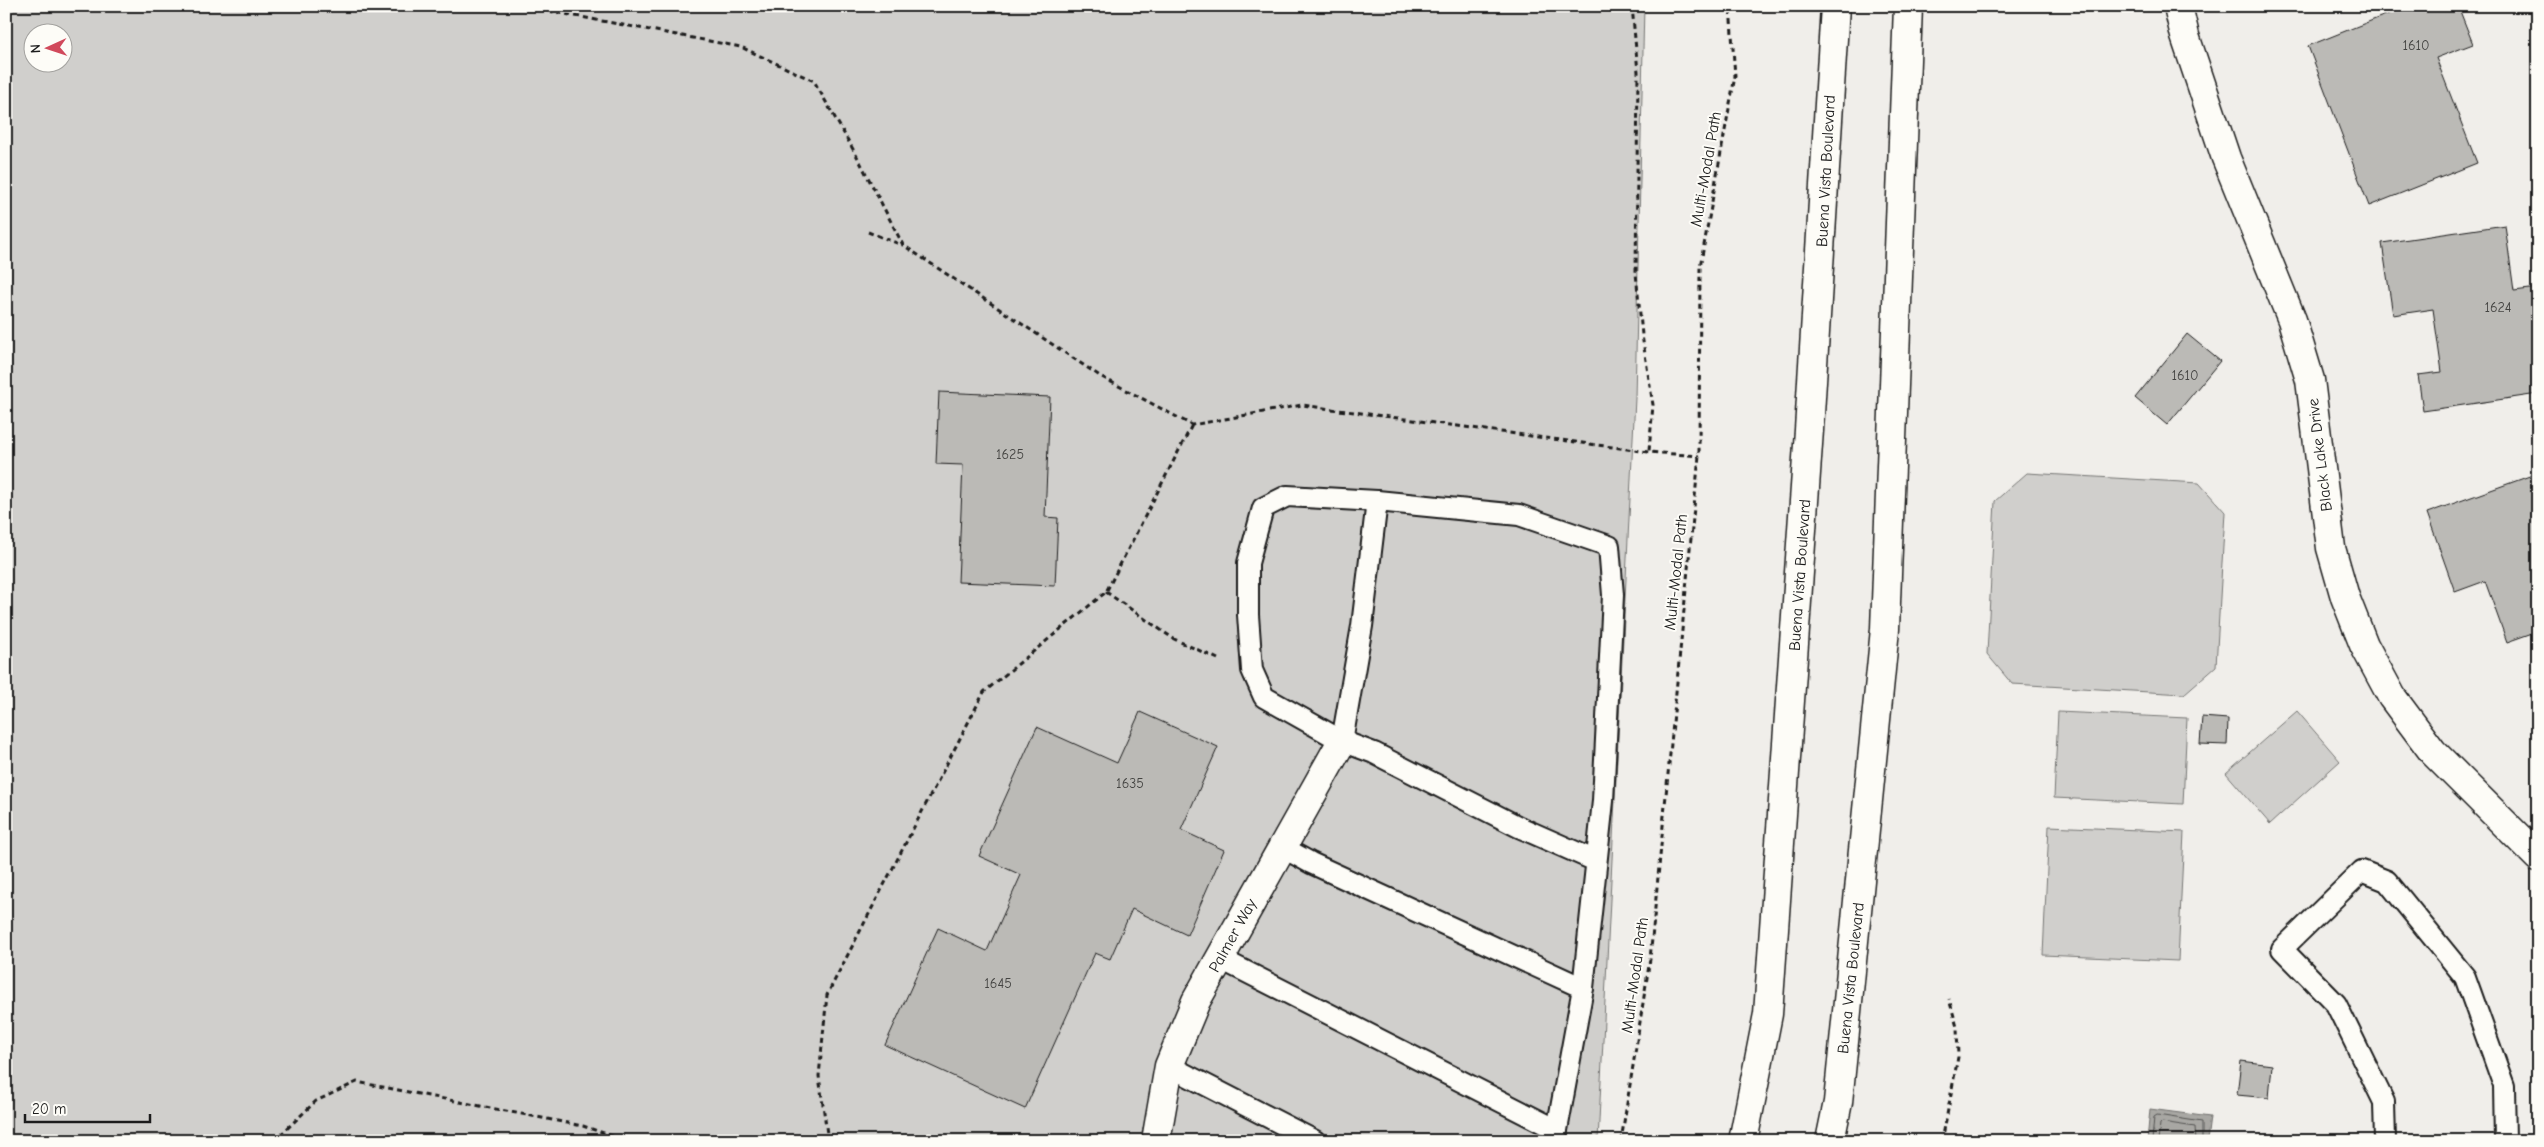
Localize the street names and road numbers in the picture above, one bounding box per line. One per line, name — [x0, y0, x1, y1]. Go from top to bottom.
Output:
street label: Buena Vista Boulevard — [1813, 95, 1839, 248]
street label: Multi-Modal Path — [1687, 110, 1725, 228]
street label: Black Lake Drive — [2304, 397, 2336, 512]
street label: Buena Vista Boulevard — [1786, 499, 1814, 652]
street label: Multi-Modal Path — [1661, 513, 1691, 631]
street label: Palmer Way — [1205, 895, 1261, 975]
street label: Buena Vista Boulevard — [1834, 901, 1868, 1055]
street label: Multi-Modal Path — [1618, 916, 1652, 1034]

